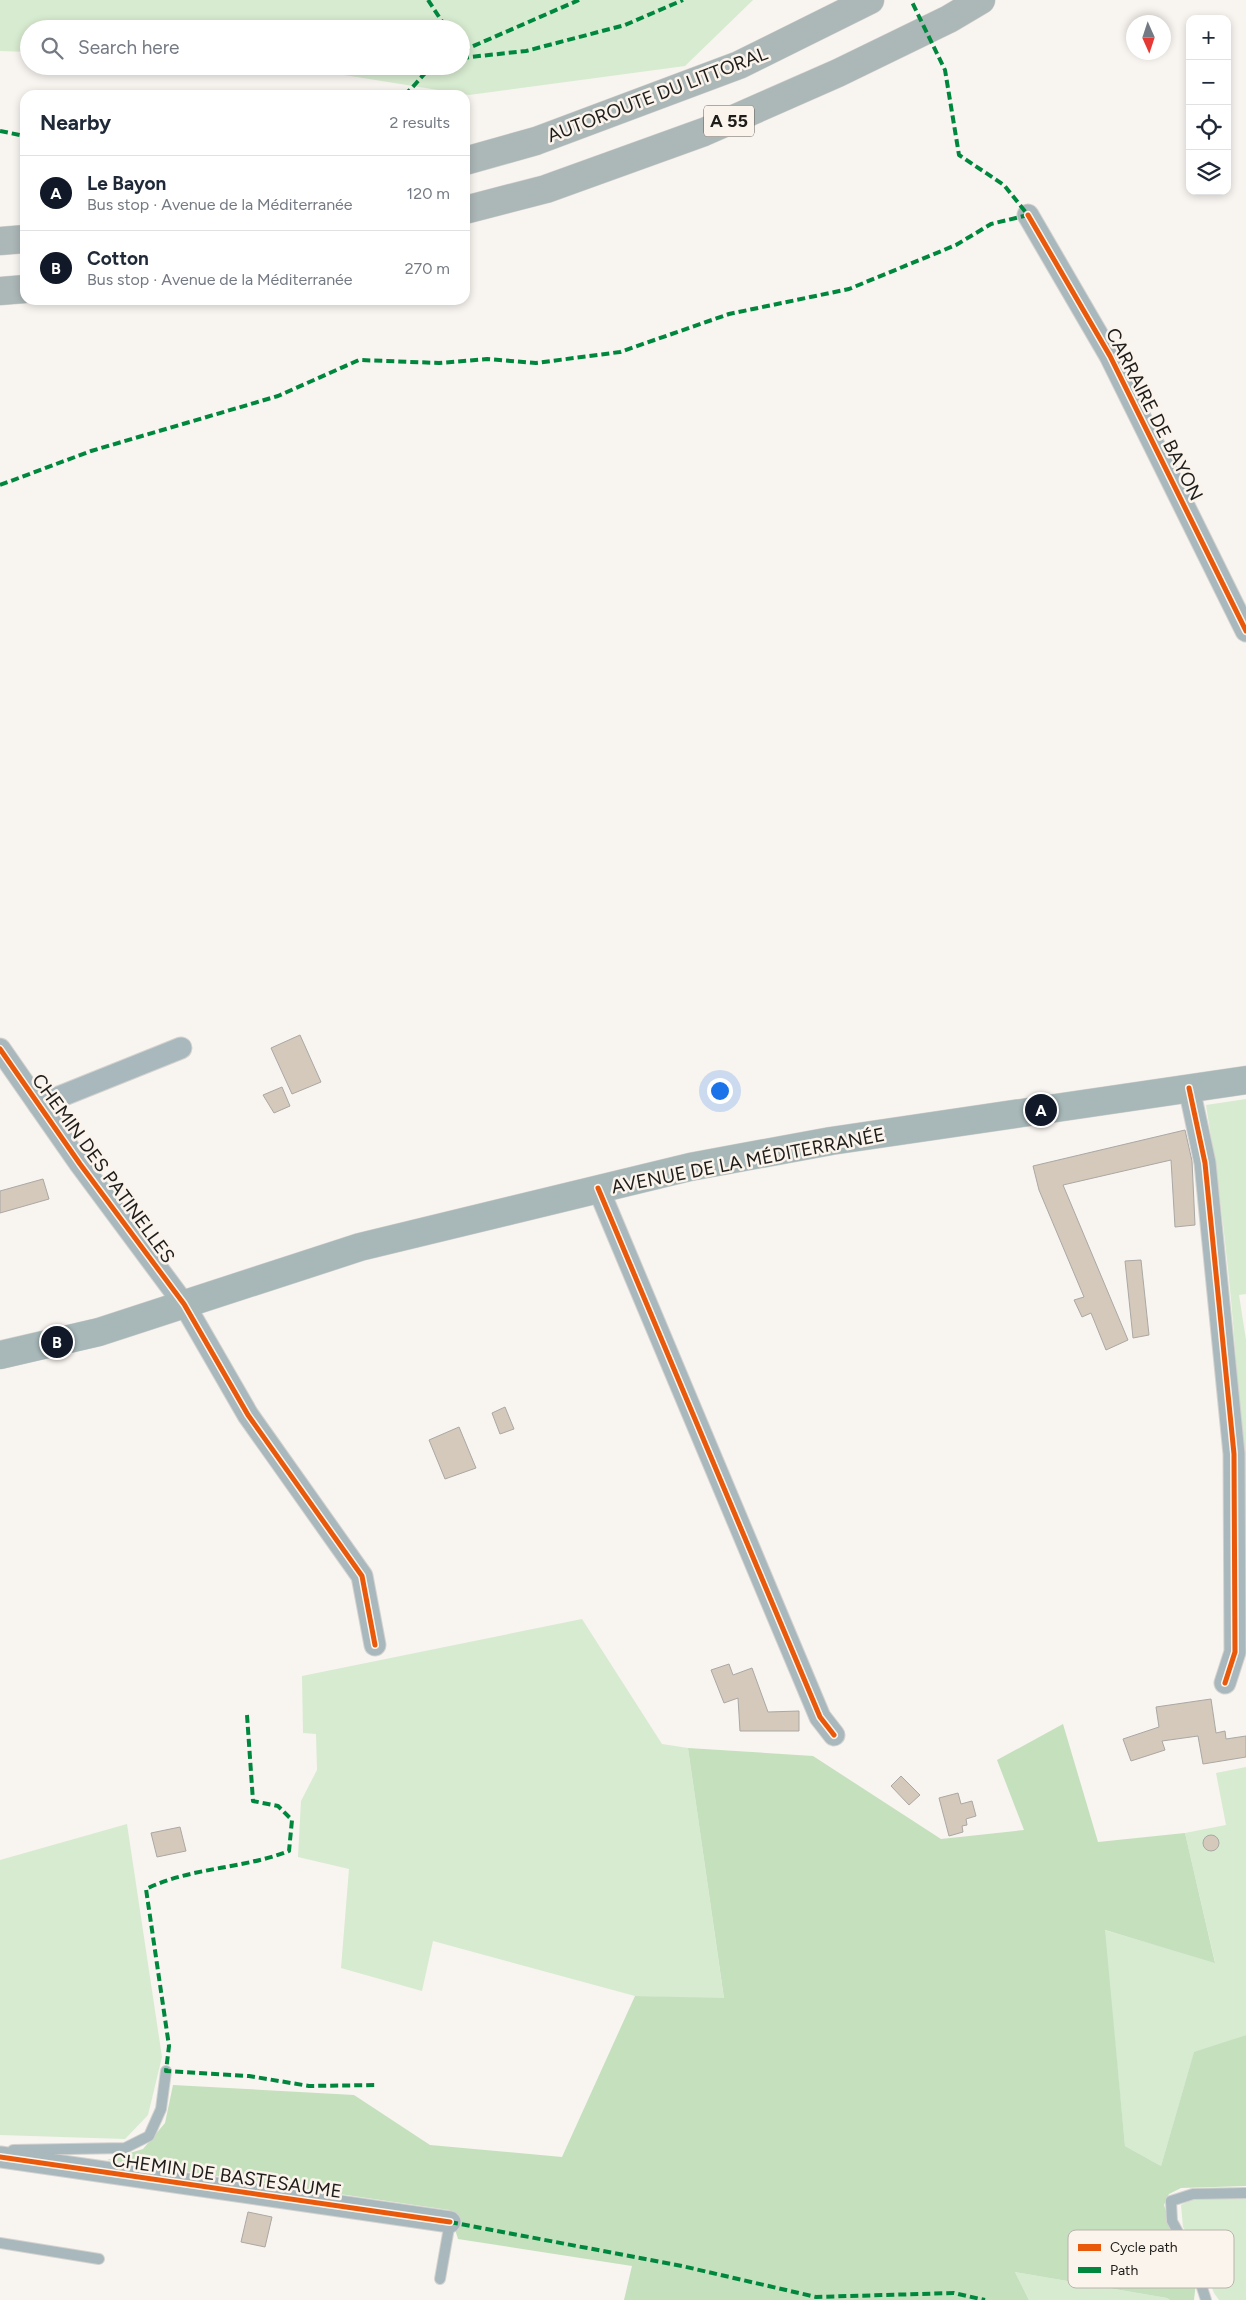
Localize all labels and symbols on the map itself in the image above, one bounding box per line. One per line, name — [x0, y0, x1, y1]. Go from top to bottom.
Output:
north arrow — [1126, 15, 1171, 60]
street label: AUTOROUTE DU LITTORAL — [544, 42, 771, 147]
road number: A 55 — [704, 105, 754, 136]
street label: CARRAIRE DE BAYON — [1101, 324, 1208, 504]
street label: CHEMIN DES PATINELLES — [27, 1069, 180, 1267]
your location — [707, 1078, 733, 1104]
pin: A — [1025, 1091, 1057, 1129]
street label: AVENUE DE LA MÉDITERRANÉE — [609, 1123, 887, 1198]
pin: B — [41, 1323, 73, 1361]
street label: CHEMIN DE BASTESAUME — [110, 2148, 343, 2203]
legend — [1068, 2230, 1234, 2288]
text: Cycle path — [1110, 2239, 1178, 2256]
text: Path — [1110, 2262, 1138, 2279]

